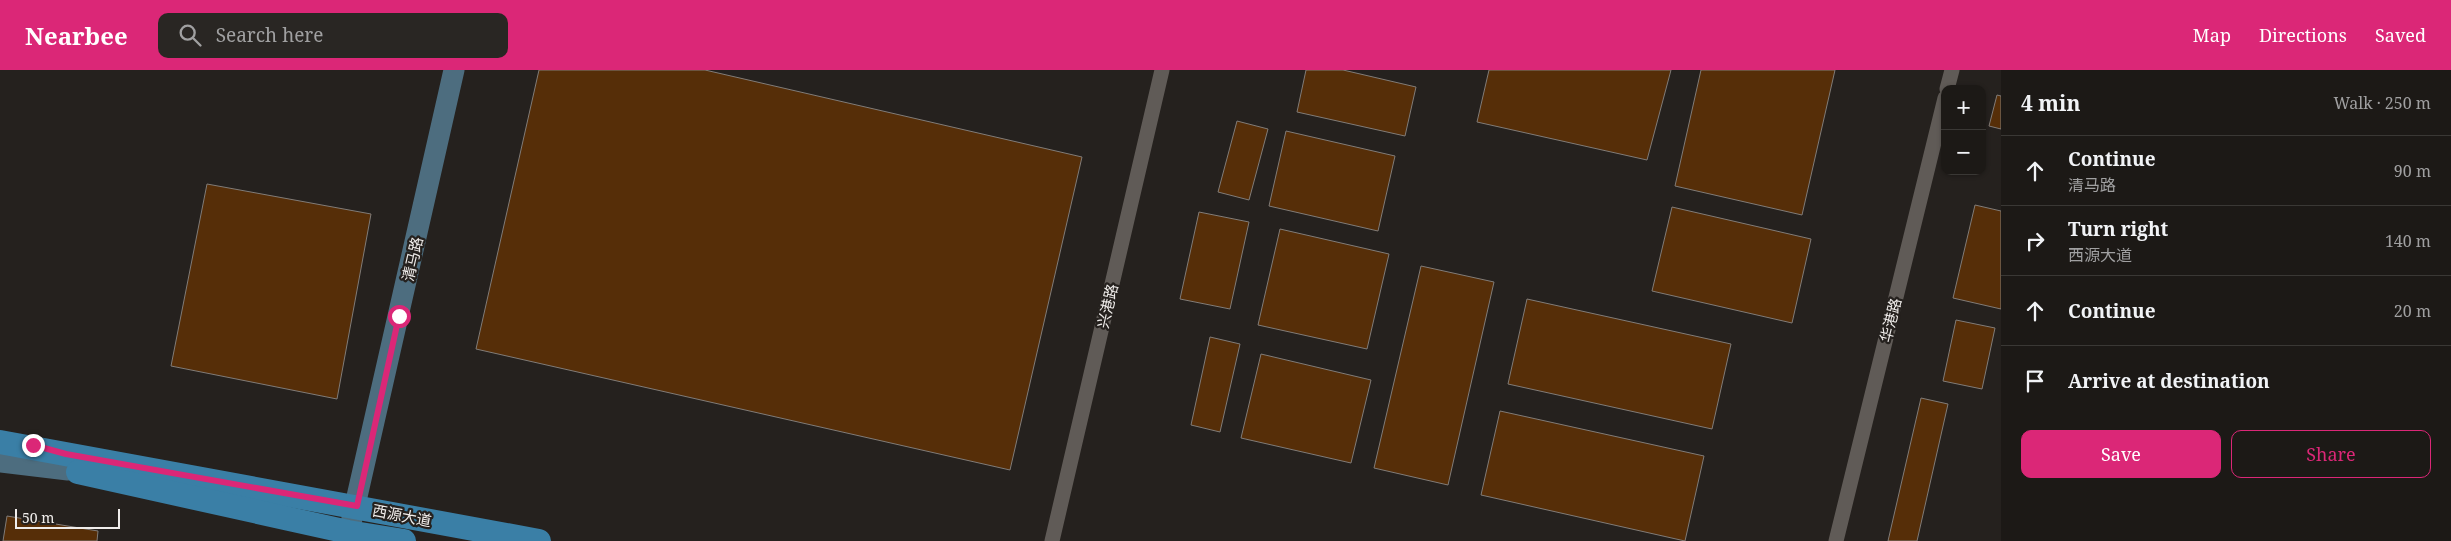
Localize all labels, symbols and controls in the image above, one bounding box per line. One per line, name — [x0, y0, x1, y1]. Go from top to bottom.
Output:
search box — [158, 13, 508, 58]
text: Nearbee — [25, 19, 128, 52]
icon: search — [176, 21, 204, 49]
text: Search here — [216, 22, 323, 48]
text: Map — [2193, 23, 2231, 47]
text: Directions — [2259, 23, 2347, 47]
text: Saved — [2375, 23, 2426, 47]
map controls — [1941, 85, 1986, 175]
button: + — [1941, 85, 1986, 130]
text: 4 min — [2021, 89, 2080, 117]
text: Walk · 250 m — [2334, 92, 2431, 114]
button: − — [1941, 130, 1986, 175]
text: Continue — [2068, 146, 2156, 172]
icon: ahead — [2021, 157, 2049, 185]
text: 90 m — [2394, 160, 2431, 182]
text: 清马路 — [2068, 174, 2116, 196]
text: Turn right — [2068, 216, 2168, 242]
icon: right — [2021, 227, 2049, 255]
text: 140 m — [2385, 230, 2431, 252]
street label: 清马路 — [397, 235, 427, 283]
text: 西源大道 — [2068, 244, 2132, 266]
street label: 兴港路 — [1092, 282, 1122, 330]
street label: 华港路 — [1875, 296, 1905, 344]
icon: ahead — [2021, 297, 2049, 325]
text: Continue — [2068, 298, 2156, 324]
text: 20 m — [2394, 300, 2431, 322]
route start — [388, 305, 411, 328]
icon: arrive — [2021, 367, 2049, 395]
text: Arrive at destination — [2068, 368, 2270, 394]
button: Save — [2021, 430, 2221, 478]
button: Share — [2231, 430, 2431, 478]
route end — [22, 434, 45, 457]
street label: 西源大道 — [371, 499, 433, 531]
scale bar — [15, 506, 120, 529]
text: 50 m — [22, 508, 55, 527]

